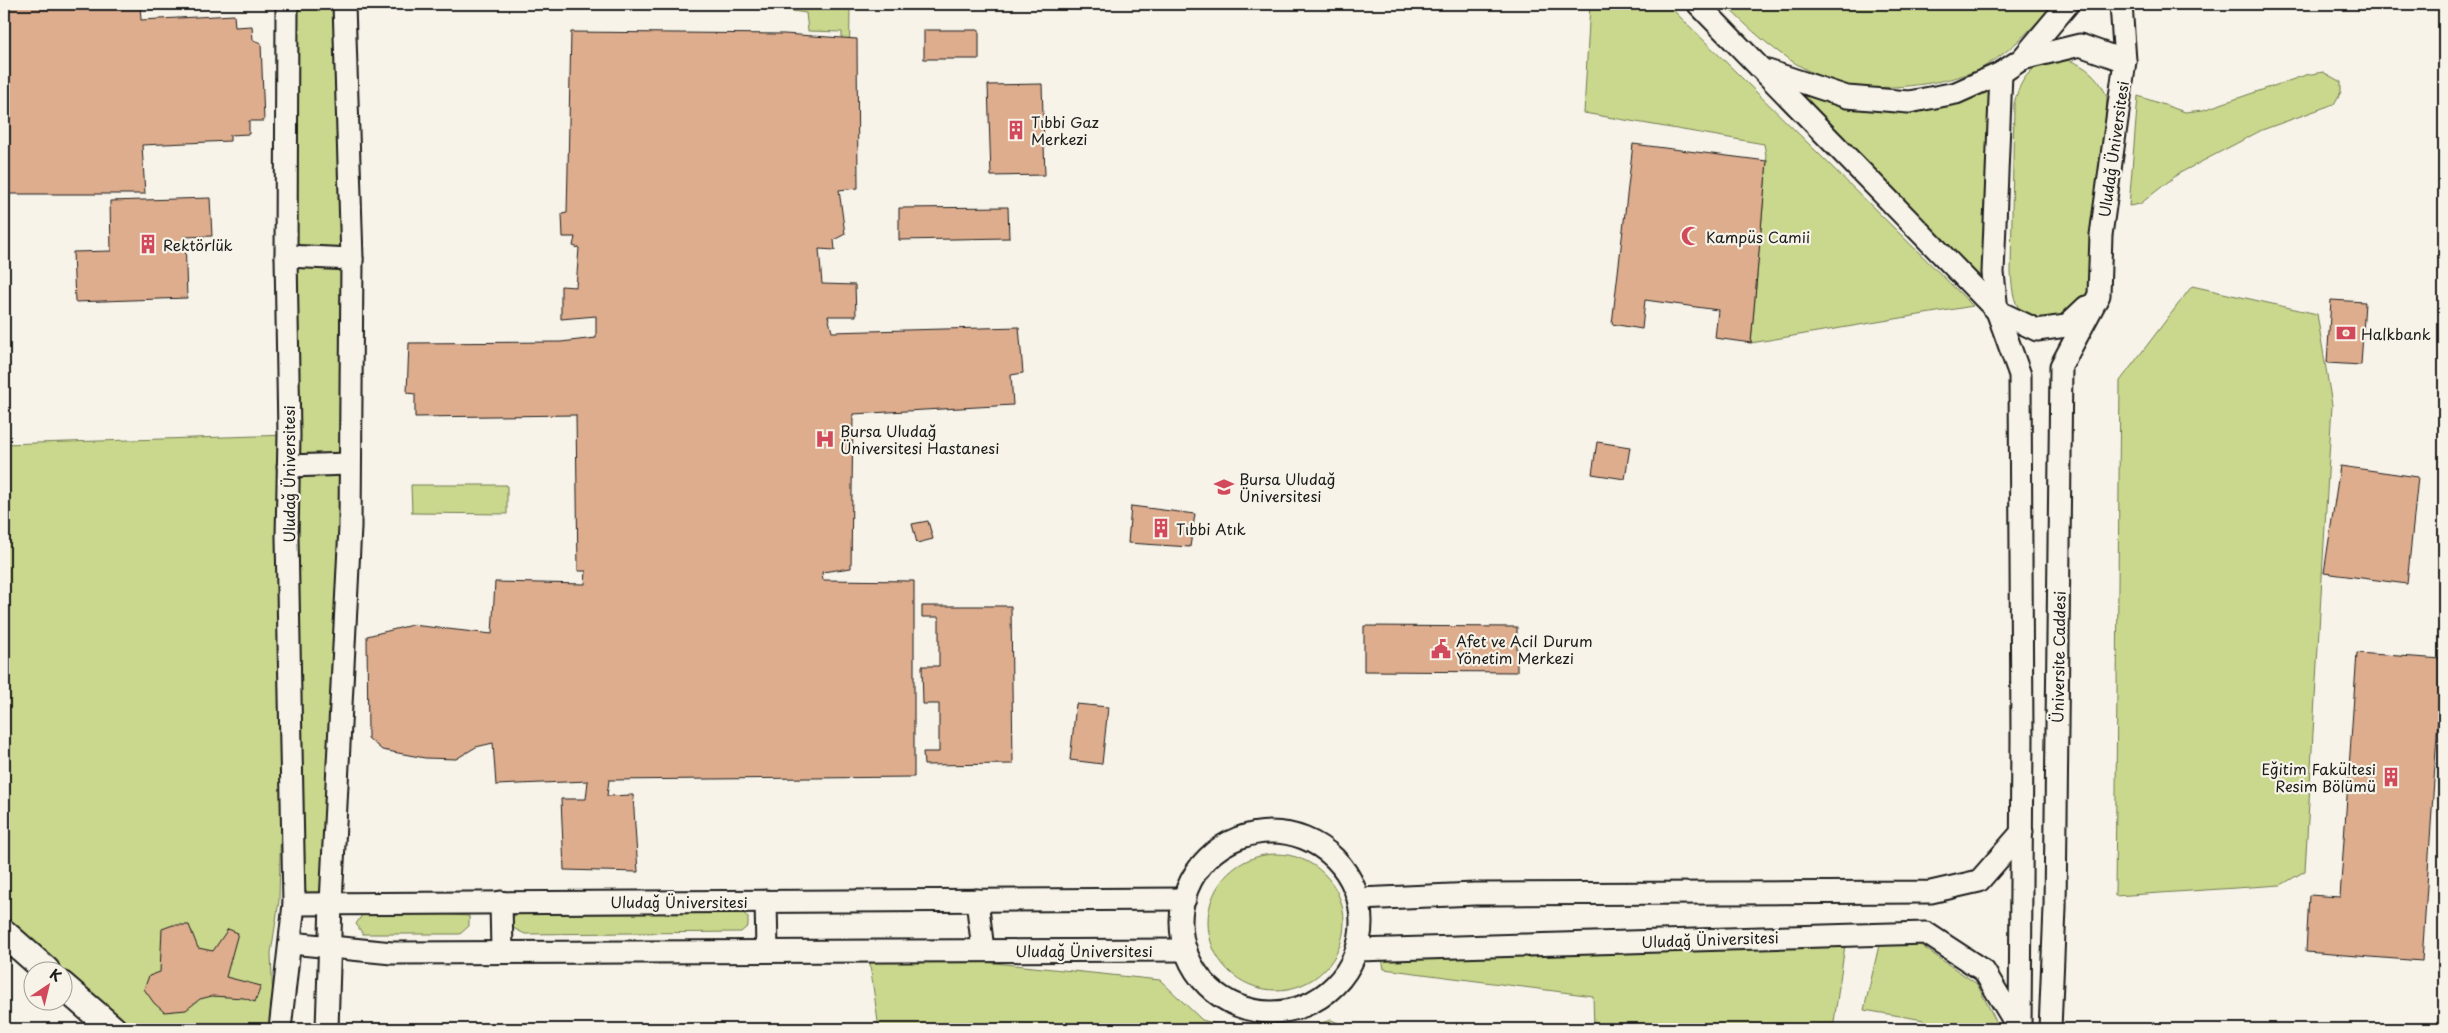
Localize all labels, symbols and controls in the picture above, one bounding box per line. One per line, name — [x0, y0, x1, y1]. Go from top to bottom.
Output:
street label: Uludağ Üniversitesi — [2092, 79, 2134, 219]
place label: Tıbbi Gaz Merkezi — [1031, 110, 1099, 150]
building icon: Tıbbi Gaz Merkezi — [1005, 119, 1027, 141]
mosque icon: Kampüs Camii — [1680, 225, 1702, 247]
place label: Kampüs Camii — [1706, 225, 1810, 248]
building icon: Rektörlük — [137, 233, 159, 255]
place label: Rektörlük — [163, 233, 233, 256]
bank icon: Halkbank — [2335, 322, 2357, 344]
place label: Halkbank — [2361, 322, 2431, 345]
street label: Uludağ Üniversitesi — [277, 405, 300, 543]
place label: Bursa Uludağ Üniversitesi Hastanesi — [840, 419, 999, 459]
hospital icon: Bursa Uludağ Üniversitesi Hastanesi — [814, 428, 836, 450]
place label: Bursa Uludağ Üniversitesi — [1239, 467, 1335, 507]
school or university icon: Bursa Uludağ Üniversitesi — [1213, 476, 1235, 498]
building icon: Tıbbi Atık — [1150, 517, 1172, 539]
place label: Tıbbi Atık — [1176, 517, 1247, 540]
street label: Üniversite Caddesi — [2045, 591, 2071, 723]
place label: Afet ve Acil Durum Yönetim Merkezi — [1456, 629, 1593, 669]
public building icon: Afet ve Acil Durum Yönetim Merkezi — [1430, 638, 1452, 660]
place label: Eğitim Fakültesi Resim Bölümü — [2262, 757, 2376, 797]
building icon: Eğitim Fakültesi Resim Bölümü — [2380, 766, 2402, 788]
street label: Uludağ Üniversitesi — [610, 890, 748, 913]
street label: Uludağ Üniversitesi — [1641, 925, 1779, 953]
street label: Uludağ Üniversitesi — [1015, 939, 1153, 962]
north arrow — [22, 960, 72, 1010]
text: K — [46, 963, 66, 986]

